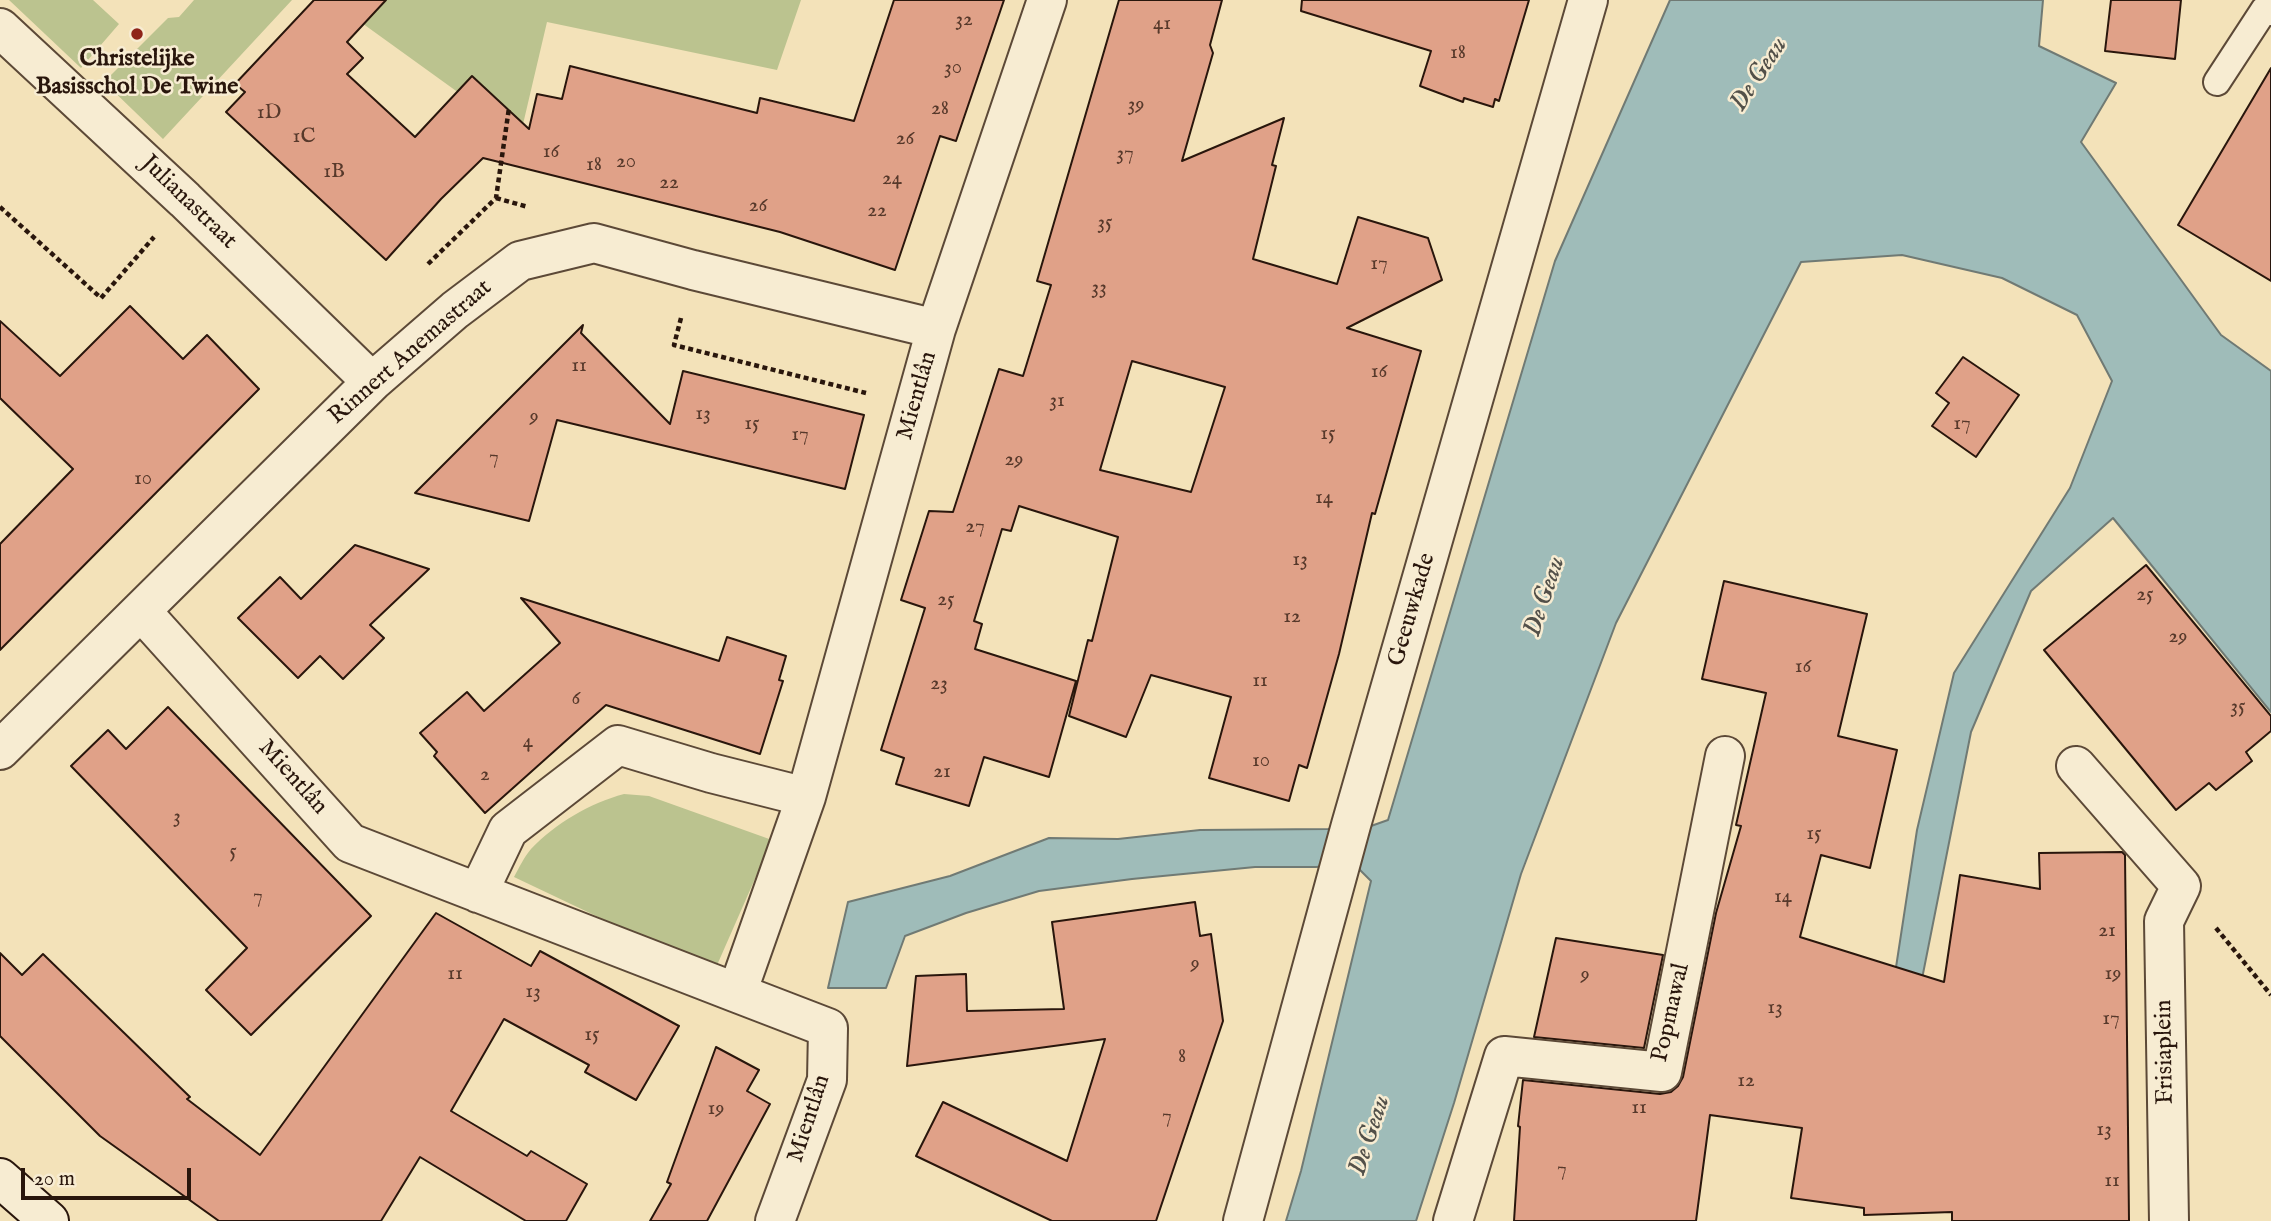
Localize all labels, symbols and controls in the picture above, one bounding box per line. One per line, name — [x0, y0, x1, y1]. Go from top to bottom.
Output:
house number: 32 — [955, 8, 973, 34]
house number: 41 — [1153, 12, 1171, 38]
marker: Christelijke Basisschol De Twine — [129, 26, 145, 42]
water label: De Geau — [1724, 32, 1796, 118]
house number: 18 — [1450, 41, 1466, 67]
place label: Christelijke Basisschol De Twine — [36, 46, 238, 102]
house number: 30 — [944, 56, 962, 82]
house number: 39 — [1127, 93, 1145, 119]
house number: 28 — [931, 97, 949, 123]
house number: 1D — [257, 101, 281, 127]
house number: 1C — [293, 125, 315, 151]
house number: 26 — [896, 127, 914, 153]
house number: 16 — [543, 140, 559, 166]
house number: 37 — [1116, 142, 1134, 168]
street label: Julianastraat — [134, 150, 242, 256]
house number: 20 — [616, 150, 636, 176]
house number: 18 — [586, 153, 602, 179]
house number: 1B — [323, 160, 345, 186]
house number: 24 — [882, 167, 902, 193]
house number: 22 — [659, 171, 679, 197]
house number: 26 — [749, 194, 767, 220]
house number: 22 — [867, 199, 887, 225]
house number: 35 — [1097, 211, 1113, 237]
house number: 17 — [1370, 252, 1388, 278]
street label: Rinnert Anemastraat — [324, 274, 498, 432]
house number: 33 — [1091, 276, 1107, 302]
street label: Mientlân — [892, 348, 944, 444]
house number: 11 — [571, 354, 587, 380]
house number: 16 — [1371, 360, 1387, 386]
house number: 31 — [1049, 389, 1065, 415]
house number: 13 — [695, 402, 711, 428]
house number: 9 — [529, 405, 539, 431]
house number: 15 — [744, 412, 760, 438]
house number: 17 — [1953, 412, 1971, 438]
house number: 15 — [1320, 422, 1336, 448]
house number: 17 — [791, 423, 809, 449]
house number: 7 — [489, 446, 499, 472]
house number: 29 — [1004, 448, 1024, 474]
house number: 10 — [134, 467, 152, 493]
house number: 14 — [1315, 486, 1333, 512]
house number: 27 — [965, 515, 985, 541]
house number: 13 — [1292, 548, 1308, 574]
street label: Geeuwkade — [1383, 550, 1443, 670]
water label: De Geau — [1518, 553, 1574, 641]
house number: 25 — [2136, 583, 2154, 609]
house number: 25 — [937, 588, 955, 614]
house number: 12 — [1283, 605, 1301, 631]
house number: 29 — [2168, 625, 2188, 651]
house number: 16 — [1795, 655, 1811, 681]
house number: 11 — [1252, 669, 1268, 695]
house number: 23 — [930, 672, 948, 698]
house number: 6 — [572, 687, 580, 713]
house number: 35 — [2230, 695, 2246, 721]
house number: 4 — [523, 730, 533, 756]
street label: Mientlân — [251, 735, 333, 821]
house number: 10 — [1252, 749, 1270, 775]
house number: 21 — [933, 760, 951, 786]
house number: 2 — [480, 763, 490, 789]
house number: 3 — [173, 805, 181, 831]
house number: 15 — [1806, 822, 1822, 848]
house number: 5 — [229, 840, 237, 866]
house number: 7 — [253, 885, 263, 911]
house number: 14 — [1774, 885, 1792, 911]
house number: 21 — [2098, 919, 2116, 945]
house number: 9 — [1190, 952, 1200, 978]
street label: Popmawal — [1647, 961, 1697, 1065]
house number: 11 — [447, 962, 463, 988]
house number: 19 — [2105, 962, 2121, 988]
house number: 9 — [1580, 963, 1590, 989]
house number: 13 — [525, 980, 541, 1006]
house number: 13 — [1767, 996, 1783, 1022]
street label: Frisiaplein — [2151, 999, 2181, 1105]
house number: 17 — [2102, 1007, 2120, 1033]
house number: 15 — [584, 1023, 600, 1049]
house number: 8 — [1178, 1045, 1186, 1071]
house number: 12 — [1737, 1069, 1755, 1095]
street label: Mientlân — [782, 1071, 838, 1167]
water label: De Geau — [1343, 1092, 1399, 1180]
house number: 11 — [1631, 1096, 1647, 1122]
house number: 19 — [708, 1097, 724, 1123]
house number: 7 — [1162, 1105, 1172, 1131]
house number: 13 — [2096, 1118, 2112, 1144]
scale bar — [24, 1154, 194, 1198]
house number: 7 — [1557, 1158, 1567, 1184]
text: 20 m — [34, 1166, 75, 1193]
house number: 11 — [2104, 1169, 2120, 1195]

